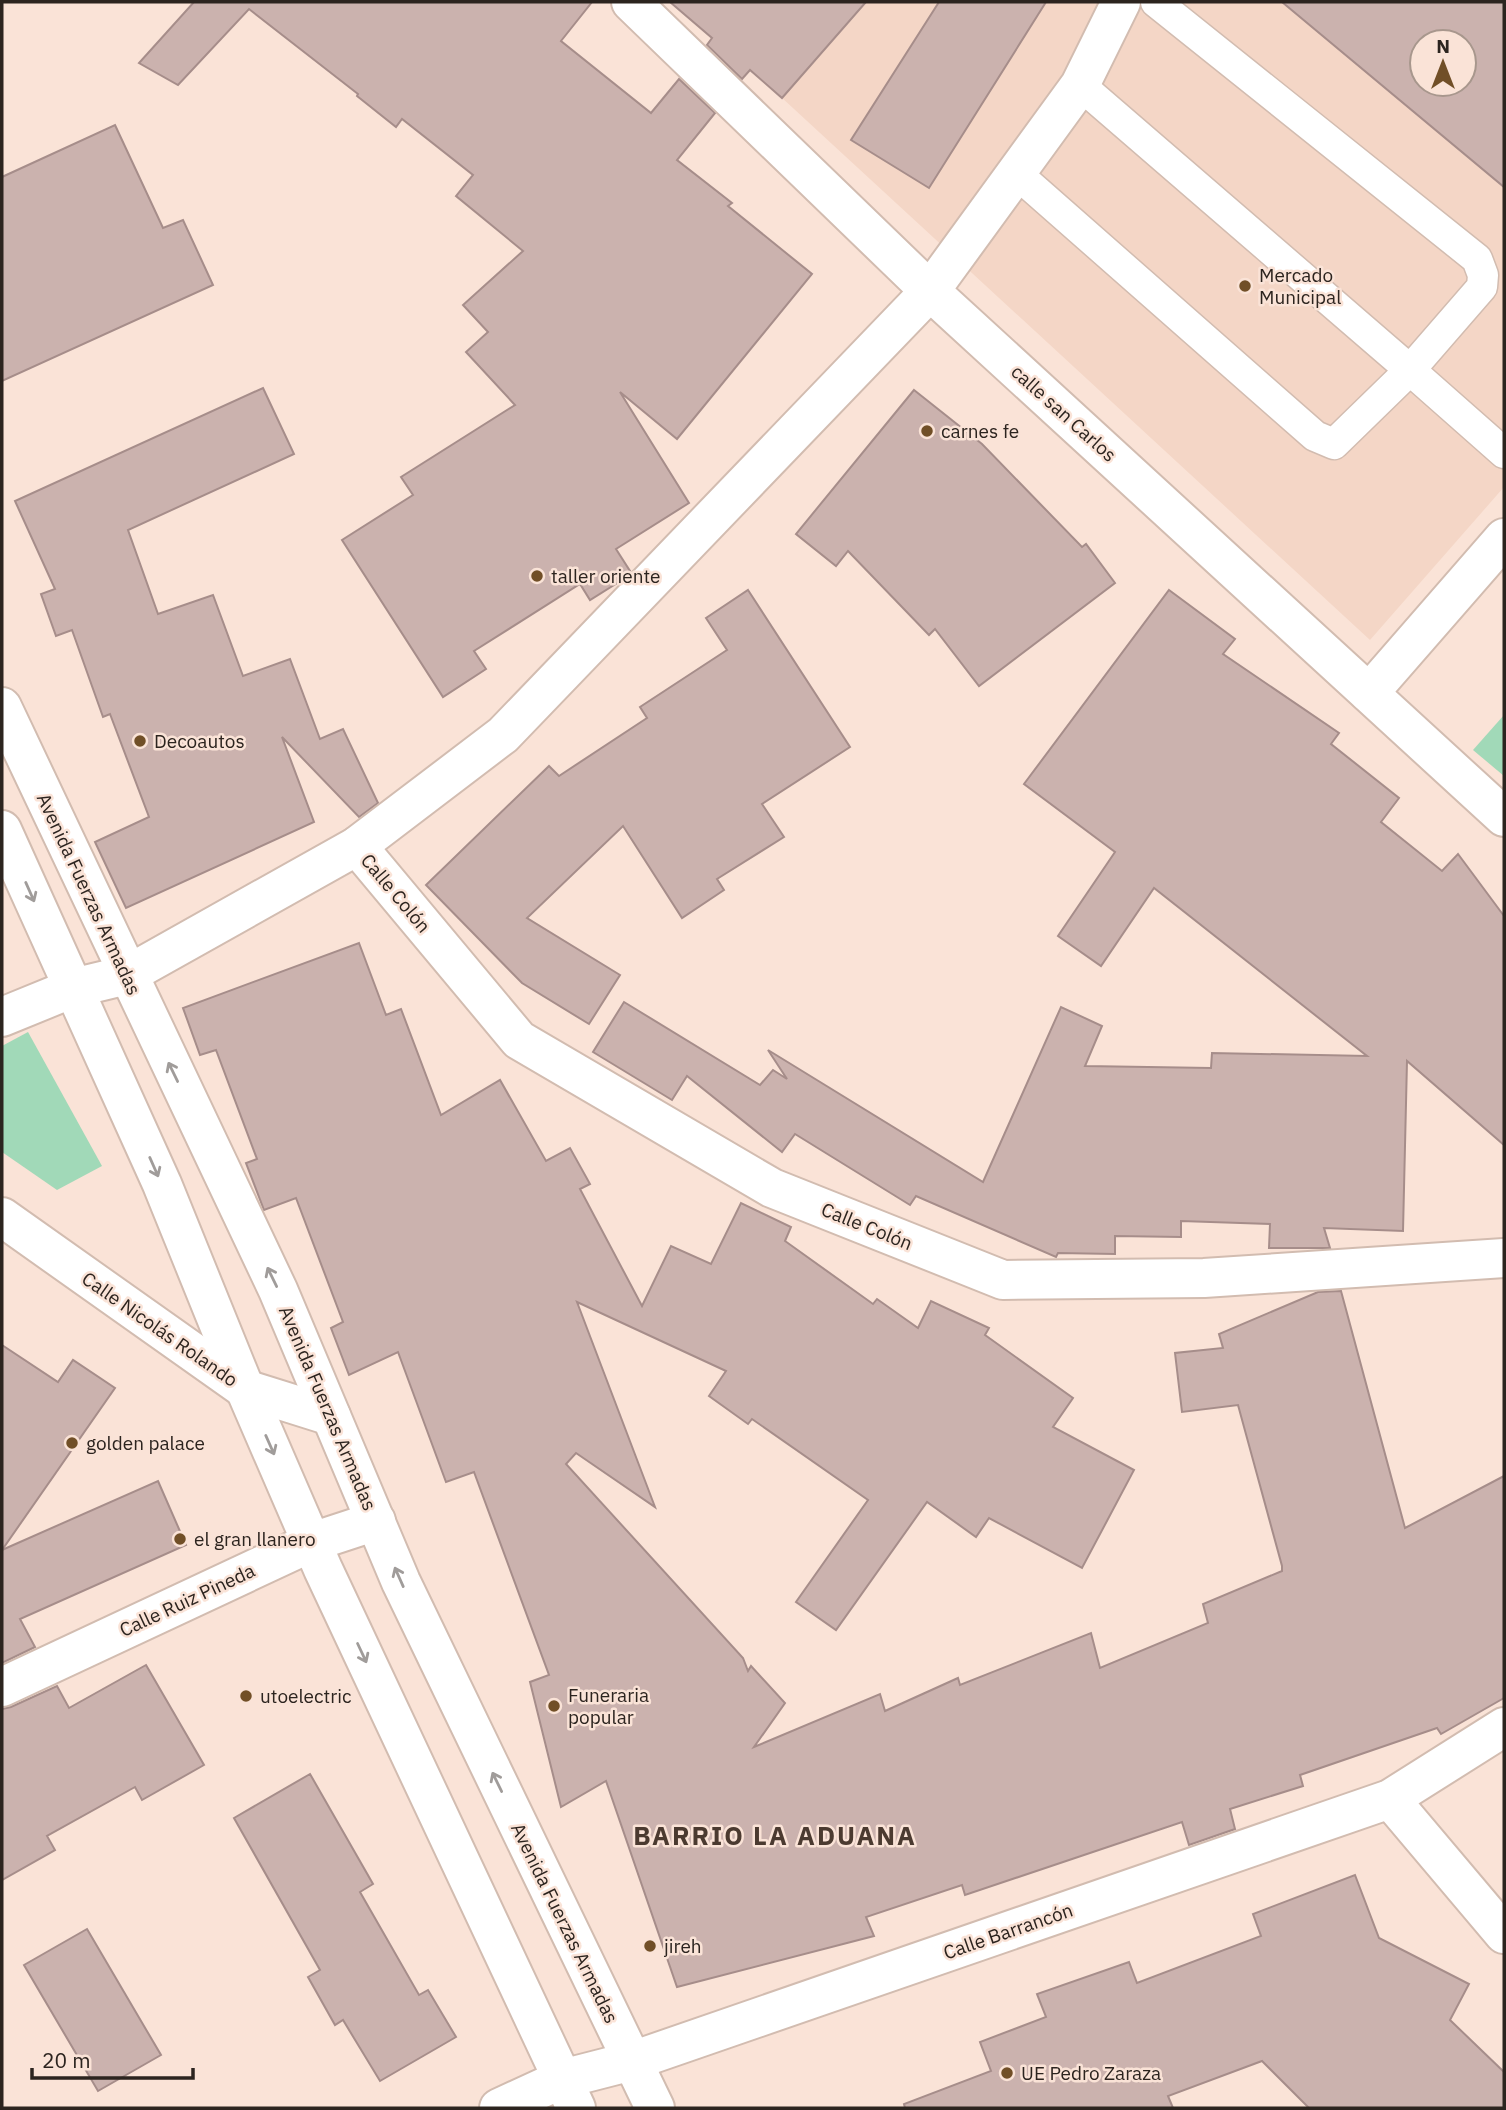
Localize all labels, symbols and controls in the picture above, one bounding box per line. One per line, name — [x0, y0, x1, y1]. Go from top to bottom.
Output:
north arrow — [1408, 28, 1478, 98]
text: N — [1436, 34, 1450, 58]
place label: Mercado Municipal — [1259, 263, 1341, 309]
marker: Mercado Municipal — [1237, 278, 1253, 294]
street label: calle san Carlos — [1006, 359, 1122, 467]
place label: carnes fe — [941, 419, 1019, 443]
marker: carnes fe — [919, 423, 935, 439]
place label: taller oriente — [551, 564, 661, 588]
marker: taller oriente — [529, 568, 545, 584]
place label: Decoautos — [154, 729, 245, 753]
marker: Decoautos — [132, 733, 148, 749]
street label: Avenida Fuerzas Armadas — [32, 789, 146, 999]
street label: Calle Colón — [356, 848, 436, 938]
one-way arrow — [24, 881, 37, 903]
one-way arrow — [166, 1062, 180, 1083]
one-way arrow — [148, 1155, 161, 1177]
street label: Calle Colón — [818, 1197, 916, 1255]
street label: Calle Nicolás Rolando — [77, 1266, 243, 1392]
one-way arrow — [264, 1267, 278, 1288]
street label: Avenida Fuerzas Armadas — [274, 1302, 382, 1514]
place label: golden palace — [86, 1431, 205, 1455]
one-way arrow — [264, 1433, 277, 1455]
marker: golden palace — [64, 1435, 80, 1451]
place label: el gran llanero — [194, 1527, 316, 1551]
marker: el gran llanero — [172, 1531, 188, 1547]
street label: Calle Ruiz Pineda — [115, 1558, 259, 1642]
one-way arrow — [392, 1567, 405, 1588]
one-way arrow — [355, 1642, 369, 1663]
place label: Funeraria popular — [568, 1683, 649, 1729]
place label: utoelectric — [260, 1684, 352, 1708]
marker: utoelectric — [238, 1688, 254, 1704]
marker: Funeraria popular — [546, 1698, 562, 1714]
one-way arrow — [490, 1772, 504, 1793]
district label: BARRIO LA ADUANA — [633, 1818, 917, 1852]
street label: Avenida Fuerzas Armadas — [506, 1819, 624, 2027]
street label: Calle Barrancón — [940, 1898, 1076, 1964]
place label: jireh — [664, 1934, 702, 1958]
marker: jireh — [642, 1938, 658, 1954]
scale bar — [32, 2036, 192, 2080]
text: 20 m — [42, 2046, 91, 2074]
place label: UE Pedro Zaraza — [1021, 2061, 1161, 2085]
marker: UE Pedro Zaraza — [999, 2065, 1015, 2081]

